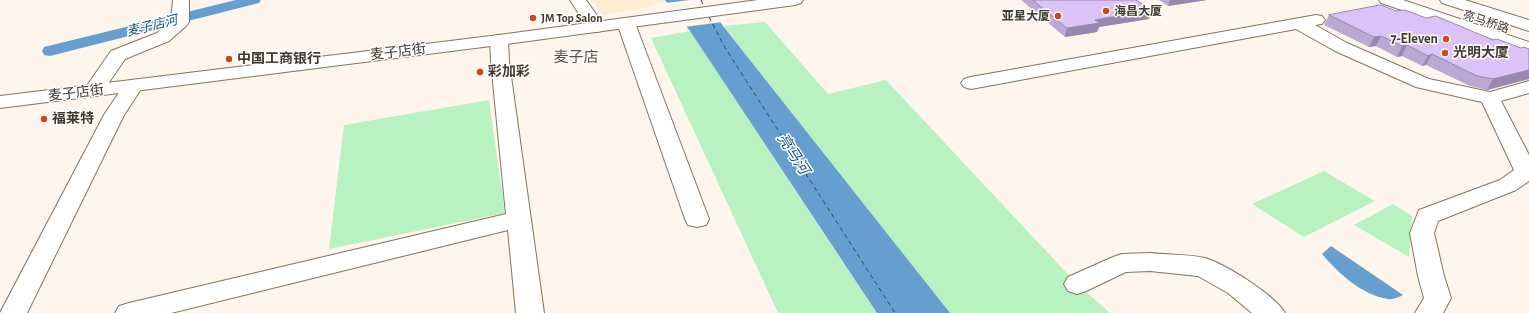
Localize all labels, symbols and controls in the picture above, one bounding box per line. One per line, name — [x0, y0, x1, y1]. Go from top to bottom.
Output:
place label: 海昌大厦 — [1114, 4, 1162, 18]
marker: 海昌大厦 — [1101, 6, 1111, 16]
street label: 亮马桥路 — [1461, 8, 1511, 36]
place label: 亚星大厦 — [1002, 9, 1050, 23]
place label: JM Top Salon — [541, 11, 603, 25]
marker: 亚星大厦 — [1053, 11, 1063, 21]
water label: 麦子店河 — [125, 12, 179, 40]
marker: JM Top Salon — [528, 13, 538, 23]
place label: 7-Eleven — [1390, 31, 1438, 47]
marker: 7-Eleven — [1441, 34, 1451, 44]
street label: 麦子店街 — [369, 40, 427, 64]
place label: 光明大厦 — [1453, 45, 1509, 61]
district label: 麦子店 — [554, 48, 598, 66]
marker: 光明大厦 — [1440, 48, 1450, 58]
place label: 中国工商银行 — [237, 51, 321, 67]
marker: 中国工商银行 — [224, 54, 234, 64]
place label: 彩加彩 — [488, 64, 530, 80]
marker: 彩加彩 — [475, 67, 485, 77]
street label: 麦子店街 — [47, 81, 105, 105]
place label: 福莱特 — [52, 111, 94, 127]
marker: 福莱特 — [39, 114, 49, 124]
water label: 亮马河 — [773, 130, 813, 178]

